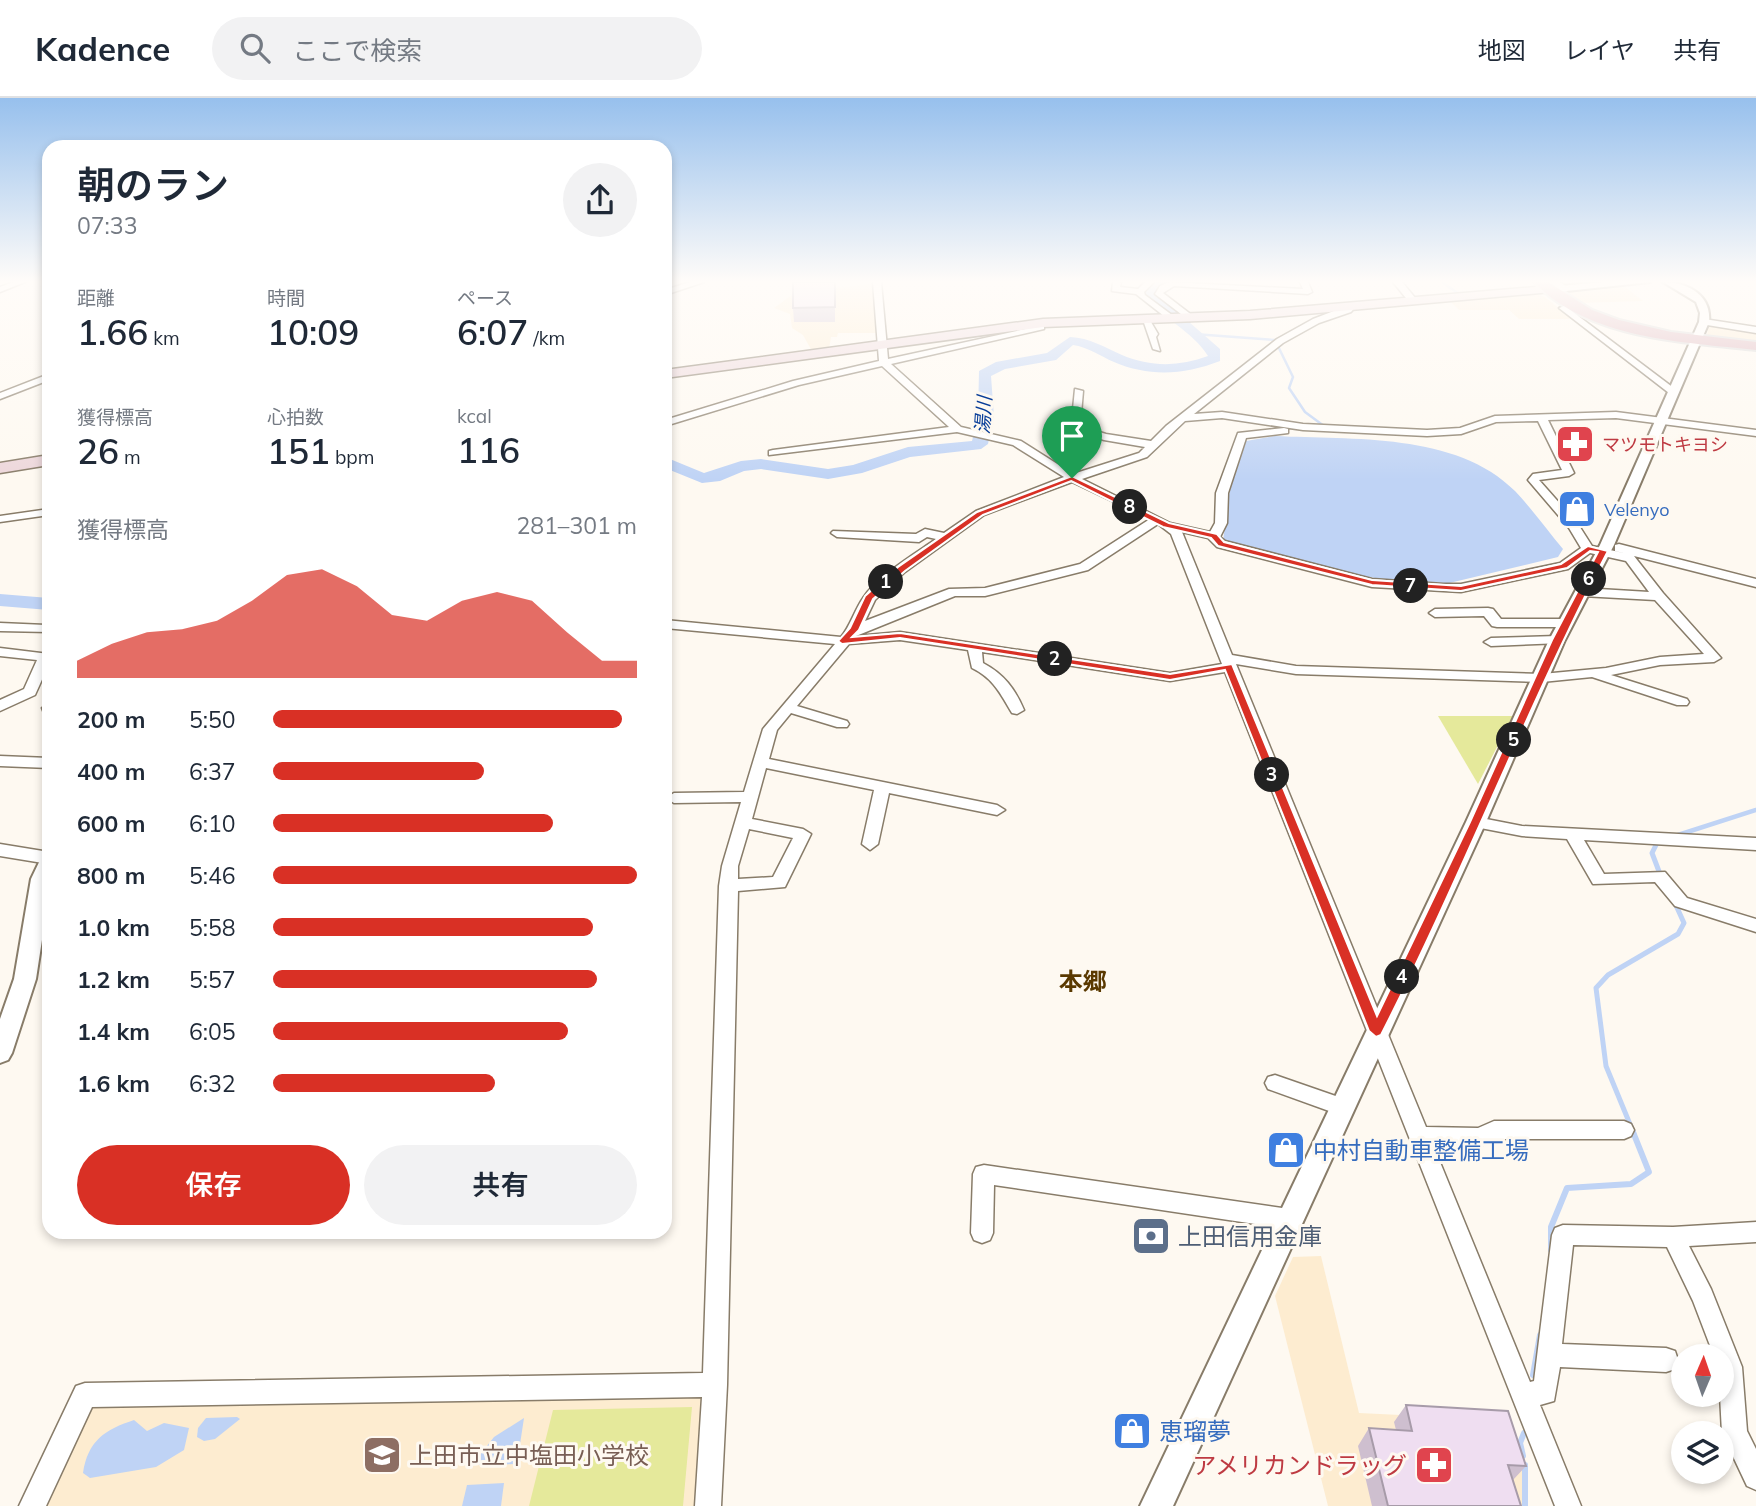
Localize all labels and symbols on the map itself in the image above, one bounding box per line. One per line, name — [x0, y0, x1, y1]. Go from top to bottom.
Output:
water label: 湯川 — [970, 393, 996, 435]
pin — [1042, 406, 1102, 478]
pharmacy icon: マツモトキヨシ — [1554, 423, 1596, 465]
place label: マツモトキヨシ — [1602, 433, 1728, 456]
shop icon: Velenyo — [1556, 488, 1598, 530]
pin: 8 — [1112, 490, 1148, 524]
place label: Velenyo — [1604, 498, 1670, 521]
pin: 6 — [1572, 561, 1606, 596]
pin: 1 — [868, 564, 903, 600]
pin: 7 — [1394, 568, 1428, 603]
pin: 2 — [1038, 642, 1072, 676]
pin: 5 — [1496, 722, 1532, 758]
pin: 3 — [1254, 758, 1290, 792]
pin: 4 — [1384, 960, 1420, 994]
district label: 本郷 — [1059, 966, 1107, 996]
shop icon: 中村自動車整備工場 — [1265, 1129, 1307, 1171]
place label: 中村自動車整備工場 — [1313, 1135, 1529, 1165]
bank icon: 上田信用金庫 — [1130, 1215, 1172, 1257]
place label: 上田信用金庫 — [1178, 1221, 1322, 1251]
north arrow — [1671, 1344, 1734, 1407]
shop icon: 恵瑠夢 — [1111, 1410, 1153, 1452]
place label: 恵瑠夢 — [1159, 1416, 1231, 1446]
school or university icon: 上田市立中塩田小学校 — [361, 1434, 403, 1476]
place label: 上田市立中塩田小学校 — [409, 1440, 649, 1470]
pharmacy icon: アメリカンドラッグ — [1413, 1444, 1455, 1486]
place label: アメリカンドラッグ — [1192, 1450, 1407, 1480]

